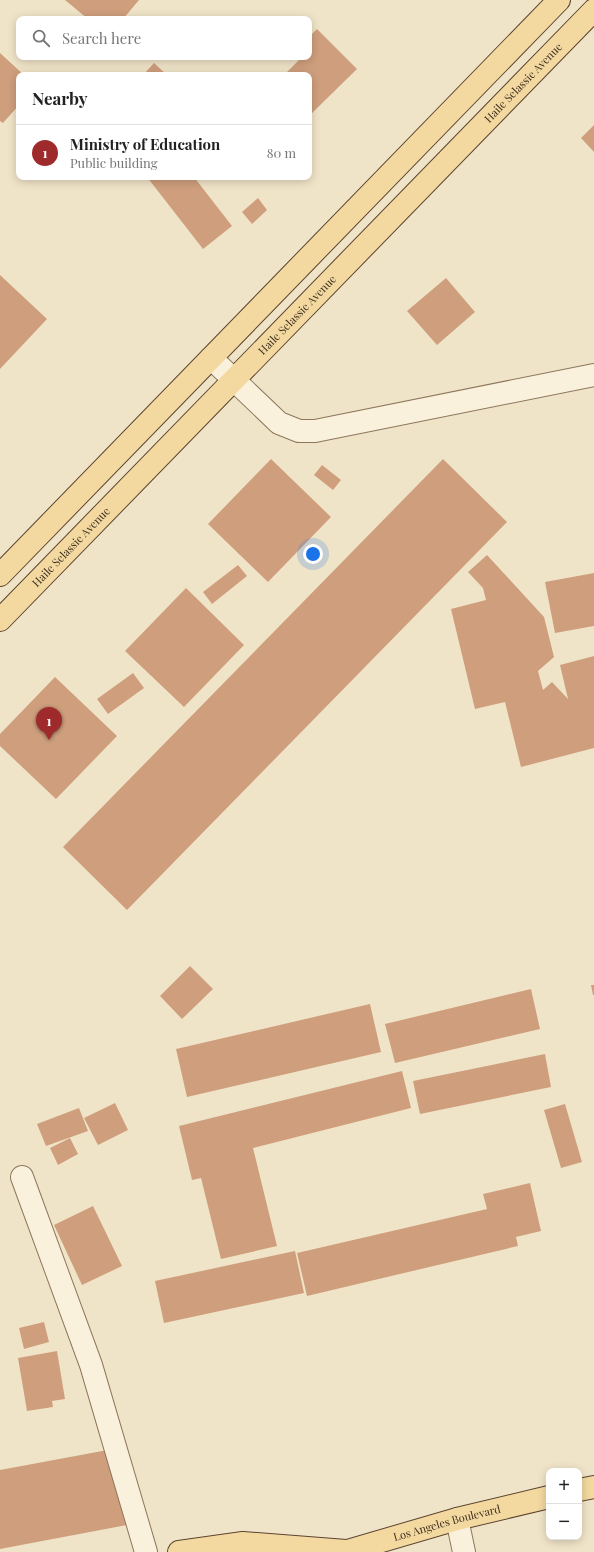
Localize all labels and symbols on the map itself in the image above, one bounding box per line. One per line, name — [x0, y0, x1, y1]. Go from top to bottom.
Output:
street label: Haile Selassie Avenue — [481, 39, 565, 126]
street label: Haile Selassie Avenue — [255, 271, 339, 358]
street label: Haile Selassie Avenue — [28, 503, 113, 590]
your location — [303, 544, 323, 564]
pin: 1 — [36, 707, 62, 740]
street label: Los Angeles Boulevard — [391, 1501, 503, 1544]

